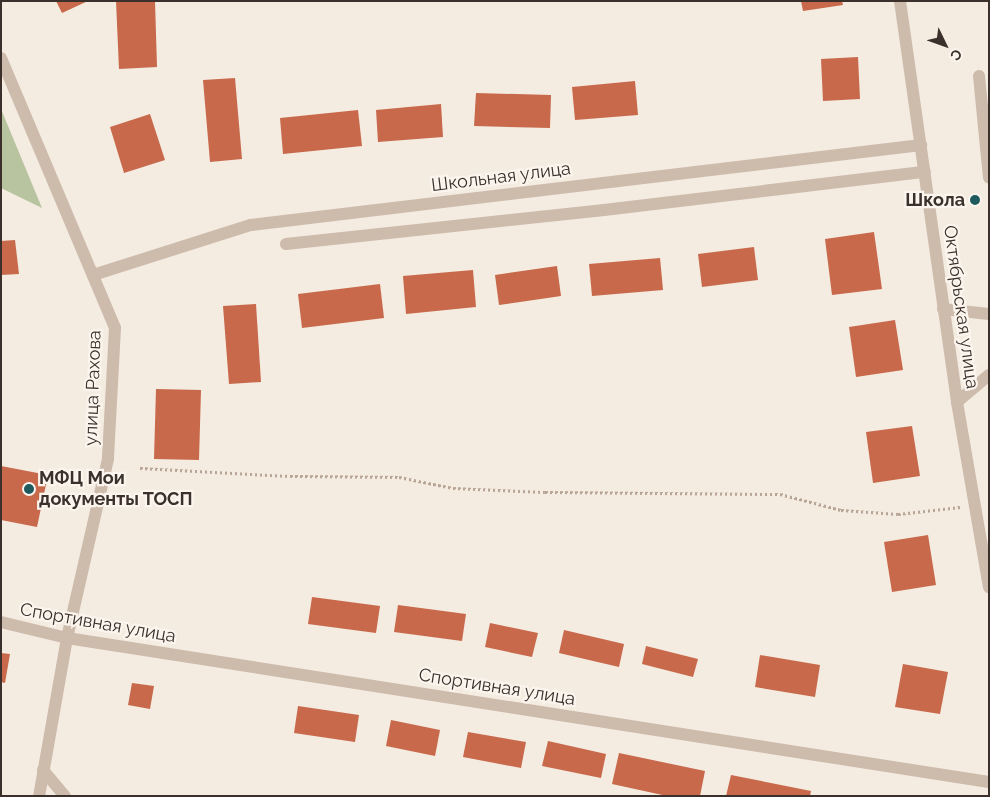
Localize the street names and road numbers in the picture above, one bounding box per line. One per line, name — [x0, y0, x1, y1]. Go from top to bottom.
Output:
street label: Школьная улица — [430, 158, 572, 196]
street label: Октябрьская улица — [939, 224, 983, 390]
street label: улица Рахова — [80, 330, 106, 446]
street label: Спортивная улица — [18, 599, 178, 647]
street label: Спортивная улица — [417, 664, 577, 710]

